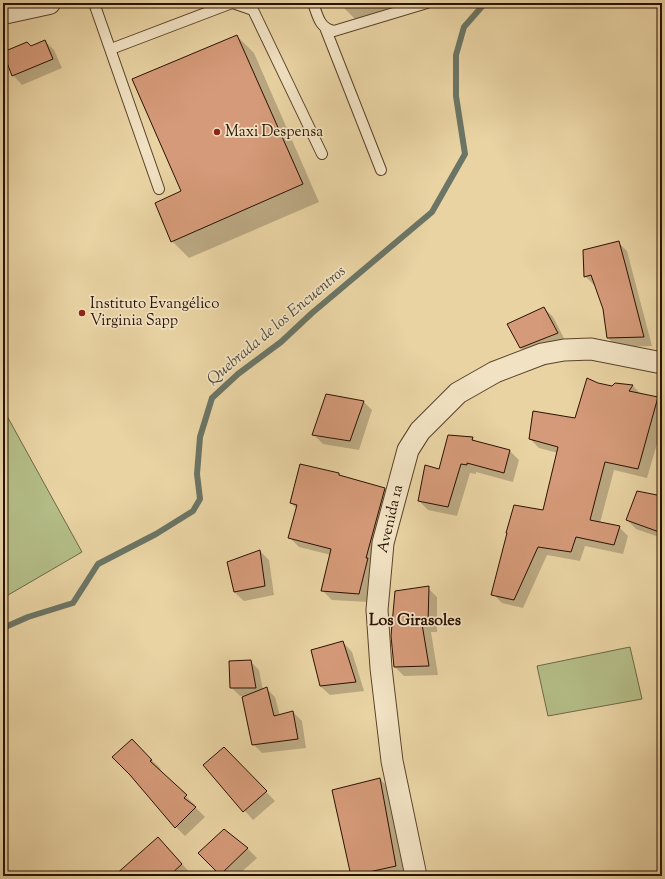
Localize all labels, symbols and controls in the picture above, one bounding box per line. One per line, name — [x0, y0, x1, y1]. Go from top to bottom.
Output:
place label: Maxi Despensa — [225, 122, 323, 143]
marker: Maxi Despensa — [212, 127, 222, 137]
water label: Quebrada de los Encuentros — [203, 261, 351, 391]
place label: Instituto Evangélico Virginia Sapp — [90, 294, 219, 332]
marker: Instituto Evangélico Virginia Sapp — [77, 308, 87, 318]
street label: Avenida 1a — [373, 483, 409, 555]
district label: Los Girasoles — [369, 610, 461, 633]

